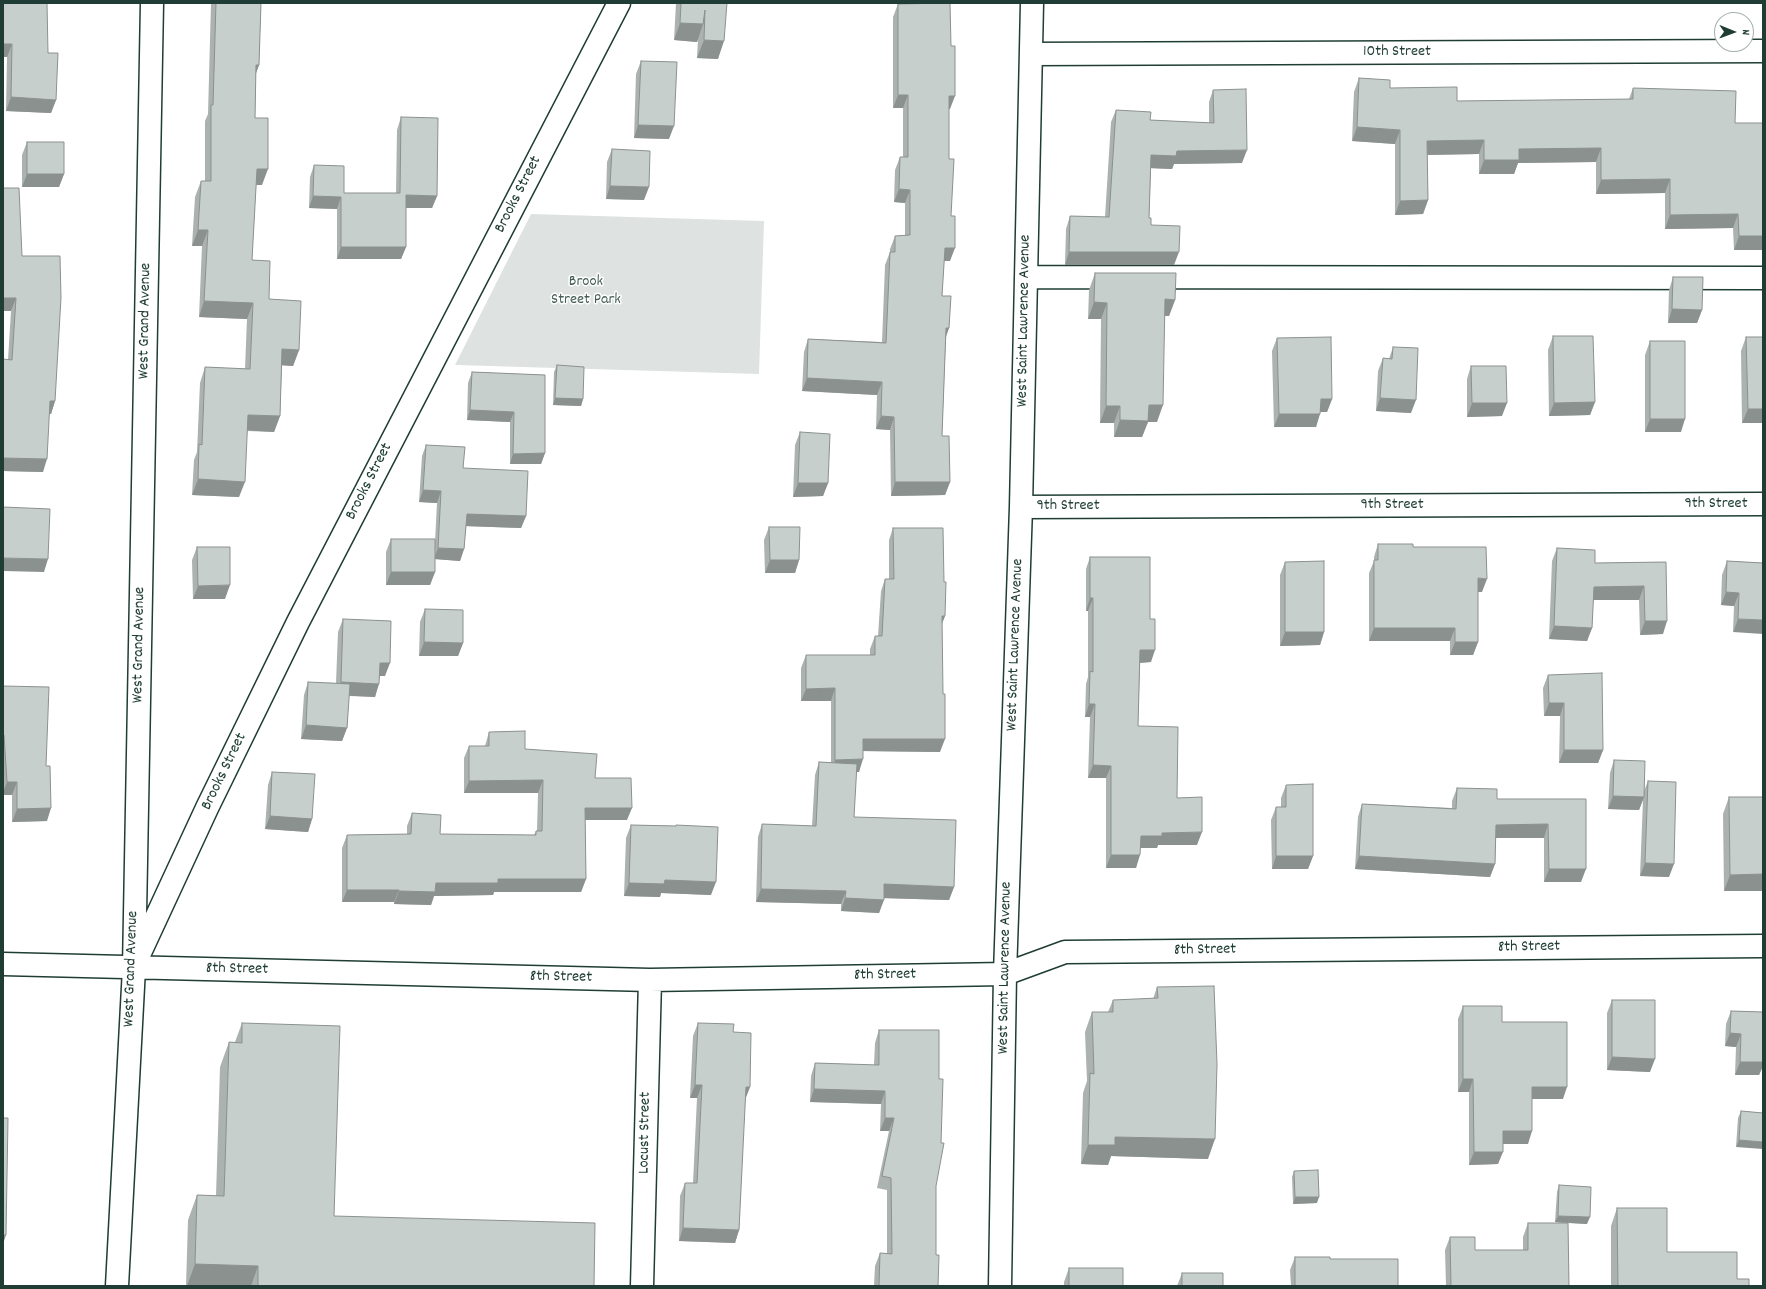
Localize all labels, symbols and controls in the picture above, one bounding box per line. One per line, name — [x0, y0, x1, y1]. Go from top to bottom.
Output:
north arrow — [1714, 12, 1754, 52]
text: N — [1737, 29, 1753, 35]
street label: 10th Street — [1363, 43, 1431, 63]
street label: Brooks Street — [491, 153, 547, 237]
street label: West Saint Lawrence Avenue — [1014, 235, 1036, 407]
street label: West Grand Avenue — [135, 263, 157, 379]
park label: Brook Street Park — [551, 273, 621, 311]
street label: Brooks Street — [342, 440, 398, 524]
street label: 9th Street — [1684, 495, 1748, 515]
street label: 9th Street — [1360, 496, 1424, 516]
street label: 9th Street — [1036, 497, 1100, 517]
street label: West Saint Lawrence Avenue — [1003, 558, 1029, 732]
street label: West Grand Avenue — [129, 587, 151, 703]
street label: Brooks Street — [198, 730, 252, 814]
street label: West Saint Lawrence Avenue — [995, 882, 1017, 1054]
street label: West Grand Avenue — [120, 911, 144, 1027]
street label: 8th Street — [1498, 938, 1560, 958]
street label: 8th Street — [1174, 941, 1236, 961]
street label: 8th Street — [206, 960, 268, 980]
street label: 8th Street — [854, 966, 916, 986]
street label: 8th Street — [530, 968, 592, 988]
street label: Locust Street — [636, 1092, 656, 1174]

